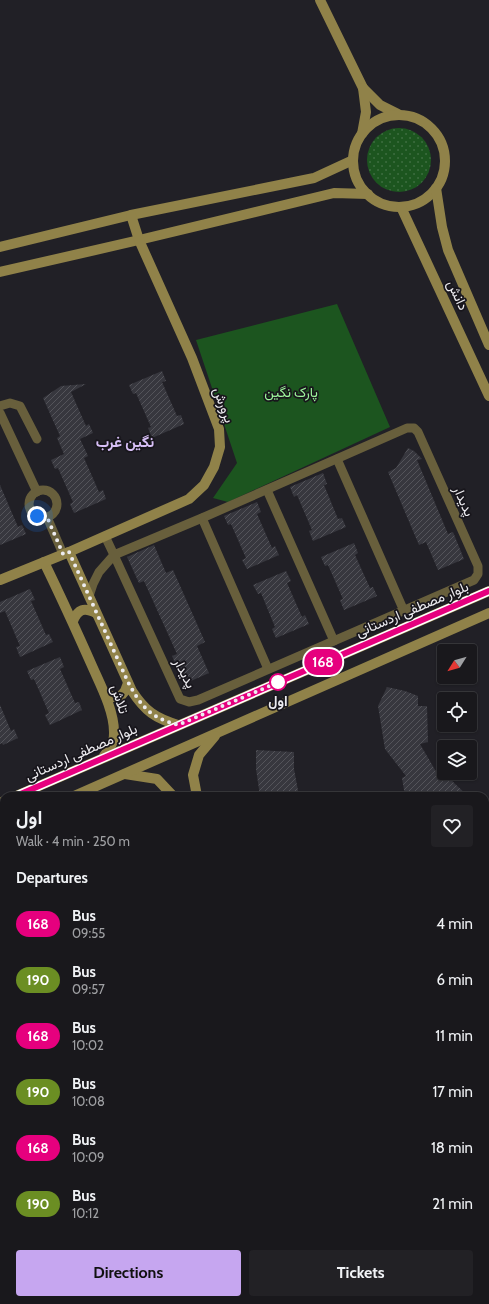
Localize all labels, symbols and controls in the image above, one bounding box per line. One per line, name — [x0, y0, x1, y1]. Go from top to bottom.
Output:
street label: دانش — [443, 277, 473, 313]
park label: پارک نگین — [264, 383, 318, 402]
street label: پرورش — [208, 385, 239, 426]
district label: نگین غرب — [96, 433, 154, 451]
street label: پدیدار — [448, 482, 479, 520]
your location — [27, 506, 47, 526]
street label: بلوار مصطفی اردستانی — [353, 577, 471, 641]
north arrow — [437, 644, 477, 684]
map controls — [437, 644, 477, 780]
line badge: 168 — [300, 649, 346, 675]
text: 168 — [312, 653, 334, 671]
street label: پدیدار — [168, 654, 200, 692]
marker: اول — [269, 673, 287, 691]
street label: تلاش — [107, 682, 133, 716]
place label: اول — [268, 692, 288, 710]
button: locate — [437, 692, 477, 732]
street label: بلوار مصطفی اردستانی — [22, 719, 140, 785]
button: layers — [437, 740, 477, 780]
button: heart — [431, 805, 473, 847]
text: اول — [16, 806, 42, 829]
text: Walk · 4 min · 250 m — [16, 833, 130, 849]
text: Departures — [16, 869, 88, 887]
text: Bus — [72, 907, 96, 925]
text: 168 — [27, 915, 49, 933]
text: 4 min — [436, 915, 473, 933]
text: 09:55 — [72, 925, 105, 941]
text: Bus — [72, 963, 96, 981]
text: 190 — [27, 971, 49, 989]
text: 6 min — [436, 971, 473, 989]
text: 09:57 — [72, 981, 105, 997]
text: Bus — [72, 1019, 96, 1037]
text: 168 — [27, 1027, 49, 1045]
text: 11 min — [435, 1027, 473, 1045]
text: 10:02 — [72, 1037, 104, 1053]
text: Bus — [72, 1075, 96, 1093]
text: 190 — [27, 1083, 49, 1101]
text: 17 min — [432, 1083, 473, 1101]
text: 10:08 — [72, 1093, 105, 1109]
text: Bus — [72, 1131, 96, 1149]
text: 168 — [27, 1139, 49, 1157]
text: 18 min — [431, 1139, 473, 1157]
text: 10:09 — [72, 1149, 104, 1165]
text: Bus — [72, 1187, 96, 1205]
text: 190 — [27, 1195, 49, 1213]
text: 21 min — [432, 1195, 473, 1213]
text: 10:12 — [72, 1205, 99, 1221]
button: Directions — [16, 1250, 241, 1296]
button: Tickets — [249, 1250, 473, 1296]

